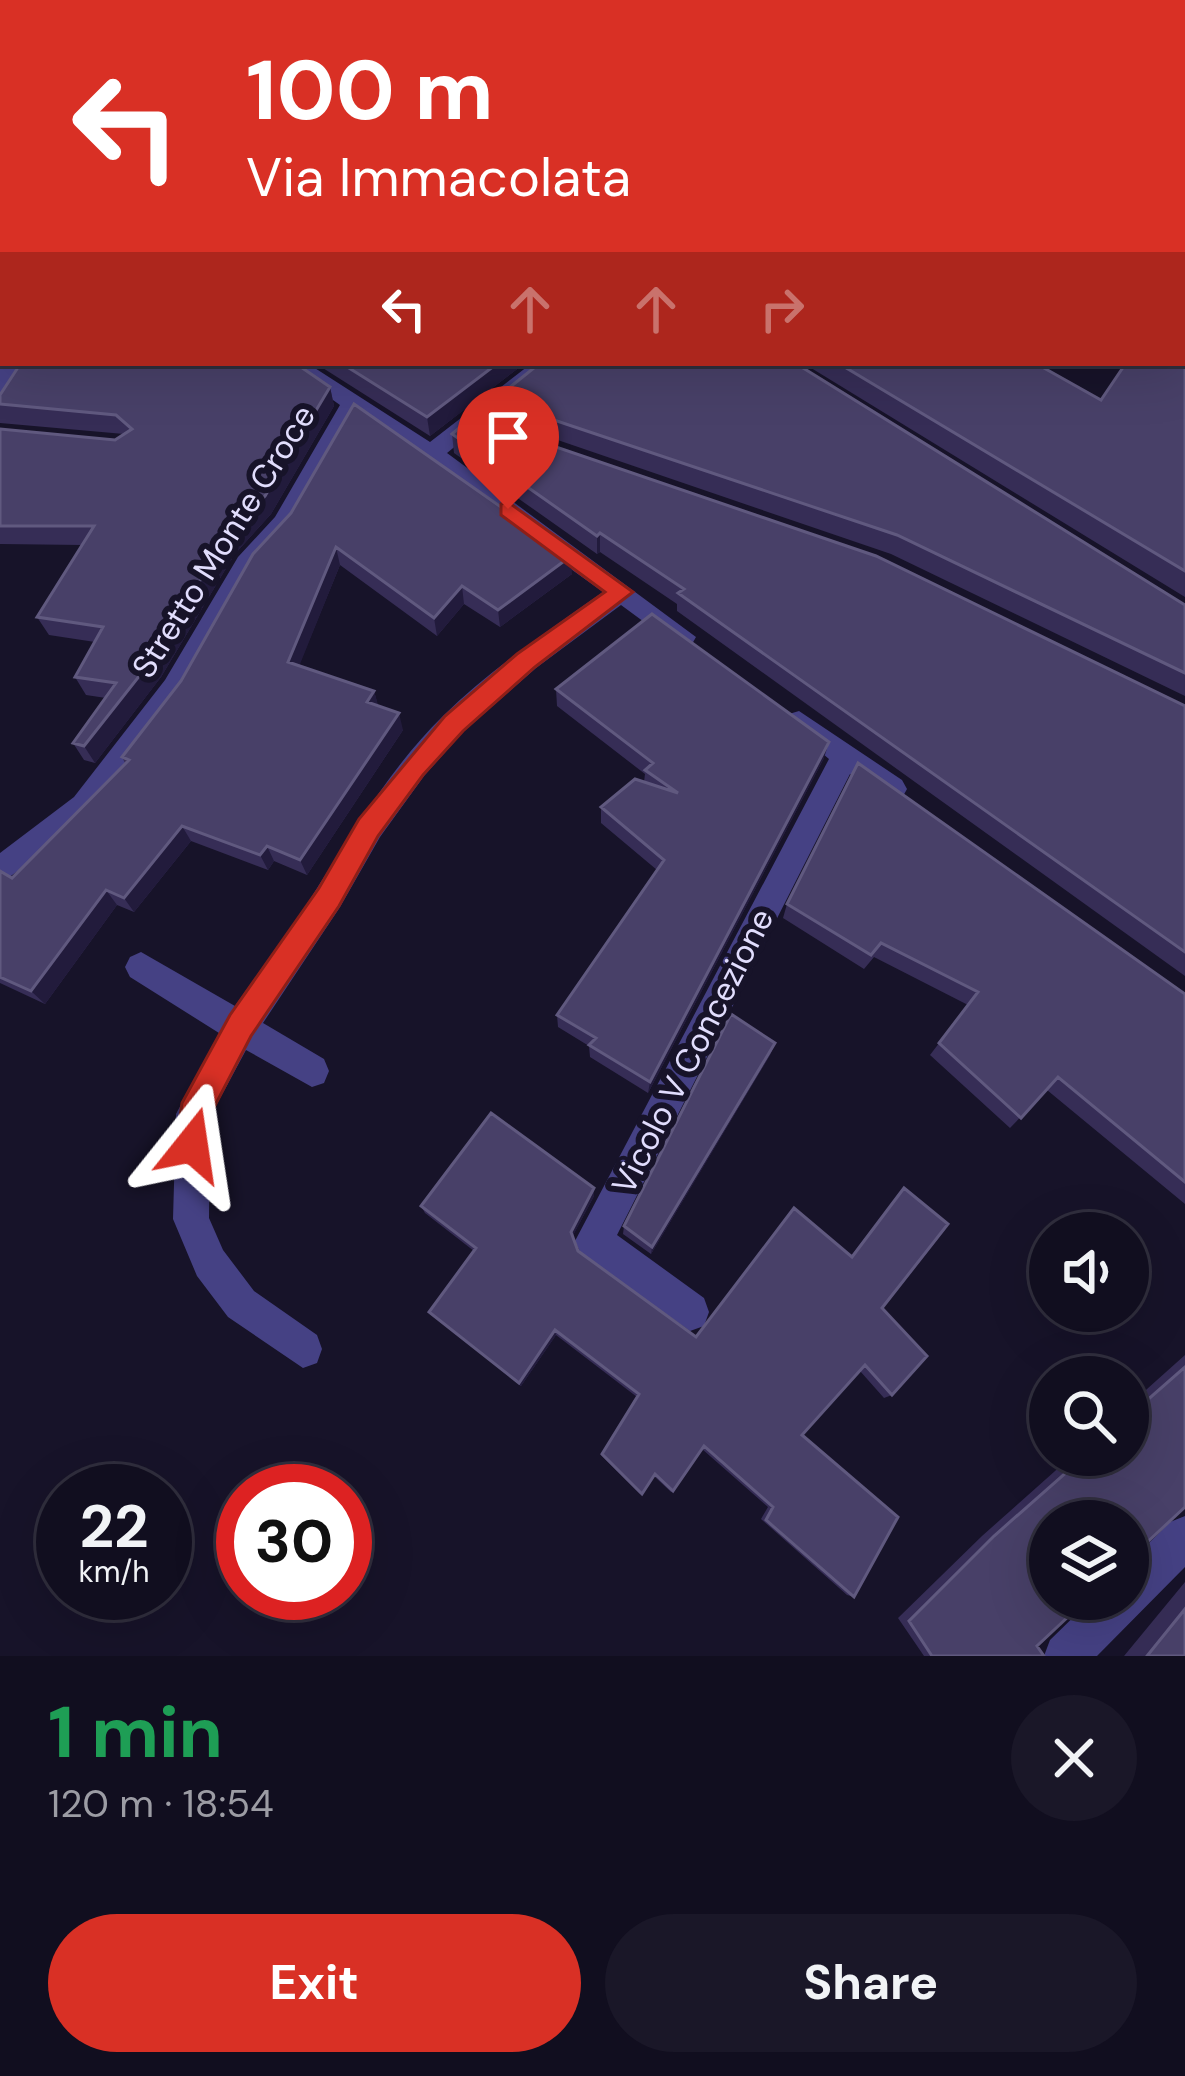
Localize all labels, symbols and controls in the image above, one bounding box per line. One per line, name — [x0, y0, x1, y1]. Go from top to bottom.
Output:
text: 100 m — [246, 36, 494, 145]
icon: left — [48, 48, 204, 204]
text: Via Immacolata — [246, 142, 631, 213]
icon: left — [371, 276, 437, 342]
icon: ahead — [497, 276, 563, 342]
icon: ahead — [623, 276, 689, 342]
icon: right — [749, 276, 815, 342]
pin — [457, 386, 559, 509]
street label: Stretto Monte Croce — [122, 397, 325, 686]
icon: arrive — [475, 404, 541, 470]
street label: Vicolo V Concezione — [602, 901, 783, 1201]
position arrow — [129, 1082, 255, 1208]
map controls — [1029, 1212, 1149, 1620]
button: sound — [1029, 1212, 1149, 1332]
button: search — [1029, 1356, 1149, 1476]
speed limit sign: 30 — [216, 1464, 372, 1620]
text: 22 — [79, 1487, 149, 1566]
button: layers — [1029, 1500, 1149, 1620]
text: km/h — [79, 1552, 149, 1591]
text: 1 min — [48, 1686, 223, 1779]
button: close — [1011, 1695, 1137, 1821]
text: 120 m · 18:54 — [48, 1778, 274, 1829]
button: Exit — [48, 1914, 581, 2052]
button: Share — [605, 1914, 1137, 2052]

